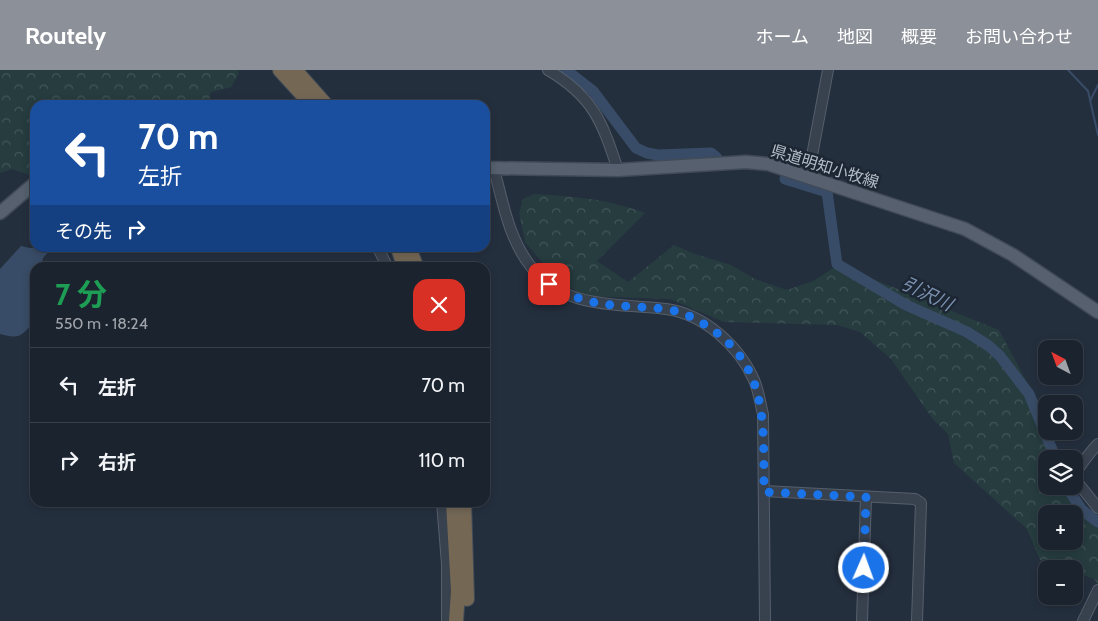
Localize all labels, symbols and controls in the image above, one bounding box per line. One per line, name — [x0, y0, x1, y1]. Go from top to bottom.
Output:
text: Routely — [25, 21, 106, 50]
text: ホーム — [756, 26, 809, 48]
text: 地図 — [837, 26, 873, 48]
text: 概要 — [901, 26, 937, 48]
text: お問い合わせ — [965, 26, 1073, 48]
text: 70 m — [138, 115, 219, 158]
icon: left — [55, 120, 120, 185]
street label: 県道明知小牧線 — [769, 141, 881, 192]
text: 左折 — [138, 163, 182, 190]
icon: right — [122, 215, 150, 243]
text: その先 — [55, 220, 112, 243]
pin — [528, 263, 570, 305]
icon: arrive — [535, 270, 563, 298]
water label: 引沢川 — [898, 272, 958, 317]
text: 7 分 — [55, 276, 107, 313]
button: close — [413, 279, 465, 331]
text: 550 m · 18:24 — [55, 314, 148, 333]
north arrow — [1038, 340, 1082, 385]
map controls — [1038, 340, 1083, 605]
icon: left — [55, 371, 83, 399]
text: 70 m — [421, 374, 465, 397]
text: 左折 — [98, 376, 136, 399]
button: search — [1038, 395, 1083, 440]
icon: right — [55, 446, 83, 474]
text: 110 m — [418, 449, 465, 472]
button: layers — [1038, 450, 1083, 495]
text: 右折 — [98, 451, 136, 474]
button: + — [1038, 505, 1083, 550]
position arrow — [837, 541, 889, 593]
button: − — [1038, 560, 1083, 605]

